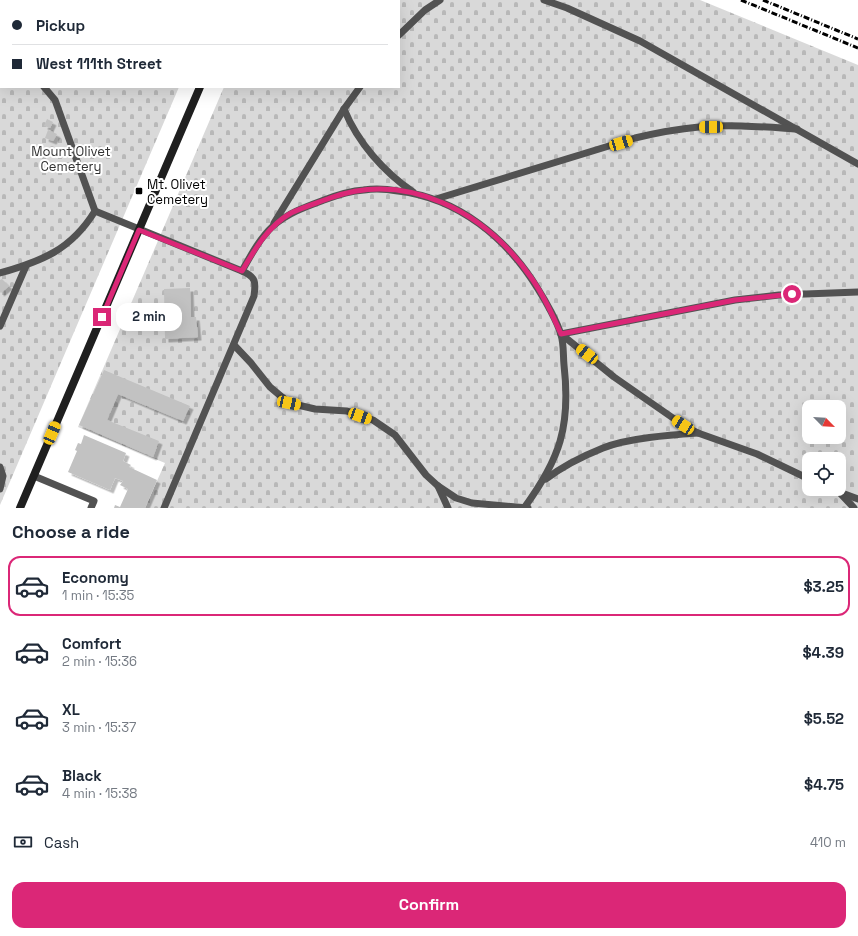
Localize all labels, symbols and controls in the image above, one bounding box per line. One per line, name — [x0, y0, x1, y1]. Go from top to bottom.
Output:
text: Pickup — [36, 16, 85, 35]
text: West 111th Street — [36, 54, 162, 73]
car — [699, 121, 723, 133]
car — [608, 134, 634, 152]
park label: Mount Olivet Cemetery — [31, 143, 111, 175]
place label: Mt. Olivet Cemetery — [147, 176, 208, 208]
marker: Mt. Olivet Cemetery — [134, 186, 144, 196]
route start — [783, 285, 801, 303]
callout: 2 min — [116, 303, 182, 331]
route end — [93, 308, 111, 326]
text: 2 min — [132, 308, 166, 325]
car — [574, 342, 600, 366]
car — [276, 395, 302, 411]
north arrow — [802, 400, 846, 444]
map controls — [802, 400, 846, 496]
car — [347, 406, 373, 426]
car — [670, 413, 696, 437]
car — [42, 420, 62, 446]
button: locate — [802, 452, 846, 496]
text: Choose a ride — [12, 520, 130, 543]
icon: car — [14, 568, 50, 604]
text: Economy — [62, 568, 129, 587]
text: $3.25 — [803, 577, 844, 596]
text: 1 min · 15:35 — [62, 587, 134, 604]
icon: car — [14, 634, 50, 670]
text: Comfort — [62, 634, 122, 653]
text: $4.39 — [803, 643, 844, 662]
text: 2 min · 15:36 — [62, 653, 137, 670]
icon: car — [14, 700, 50, 736]
text: XL — [62, 700, 80, 719]
text: $5.52 — [804, 709, 844, 728]
text: 3 min · 15:37 — [62, 719, 136, 736]
icon: car — [14, 766, 50, 802]
text: Black — [62, 766, 102, 785]
text: $4.75 — [804, 775, 844, 794]
text: 4 min · 15:38 — [62, 785, 137, 802]
icon: cash — [12, 831, 34, 853]
text: Cash — [44, 833, 79, 852]
text: 410 m — [810, 834, 846, 851]
button: Confirm — [12, 882, 846, 928]

